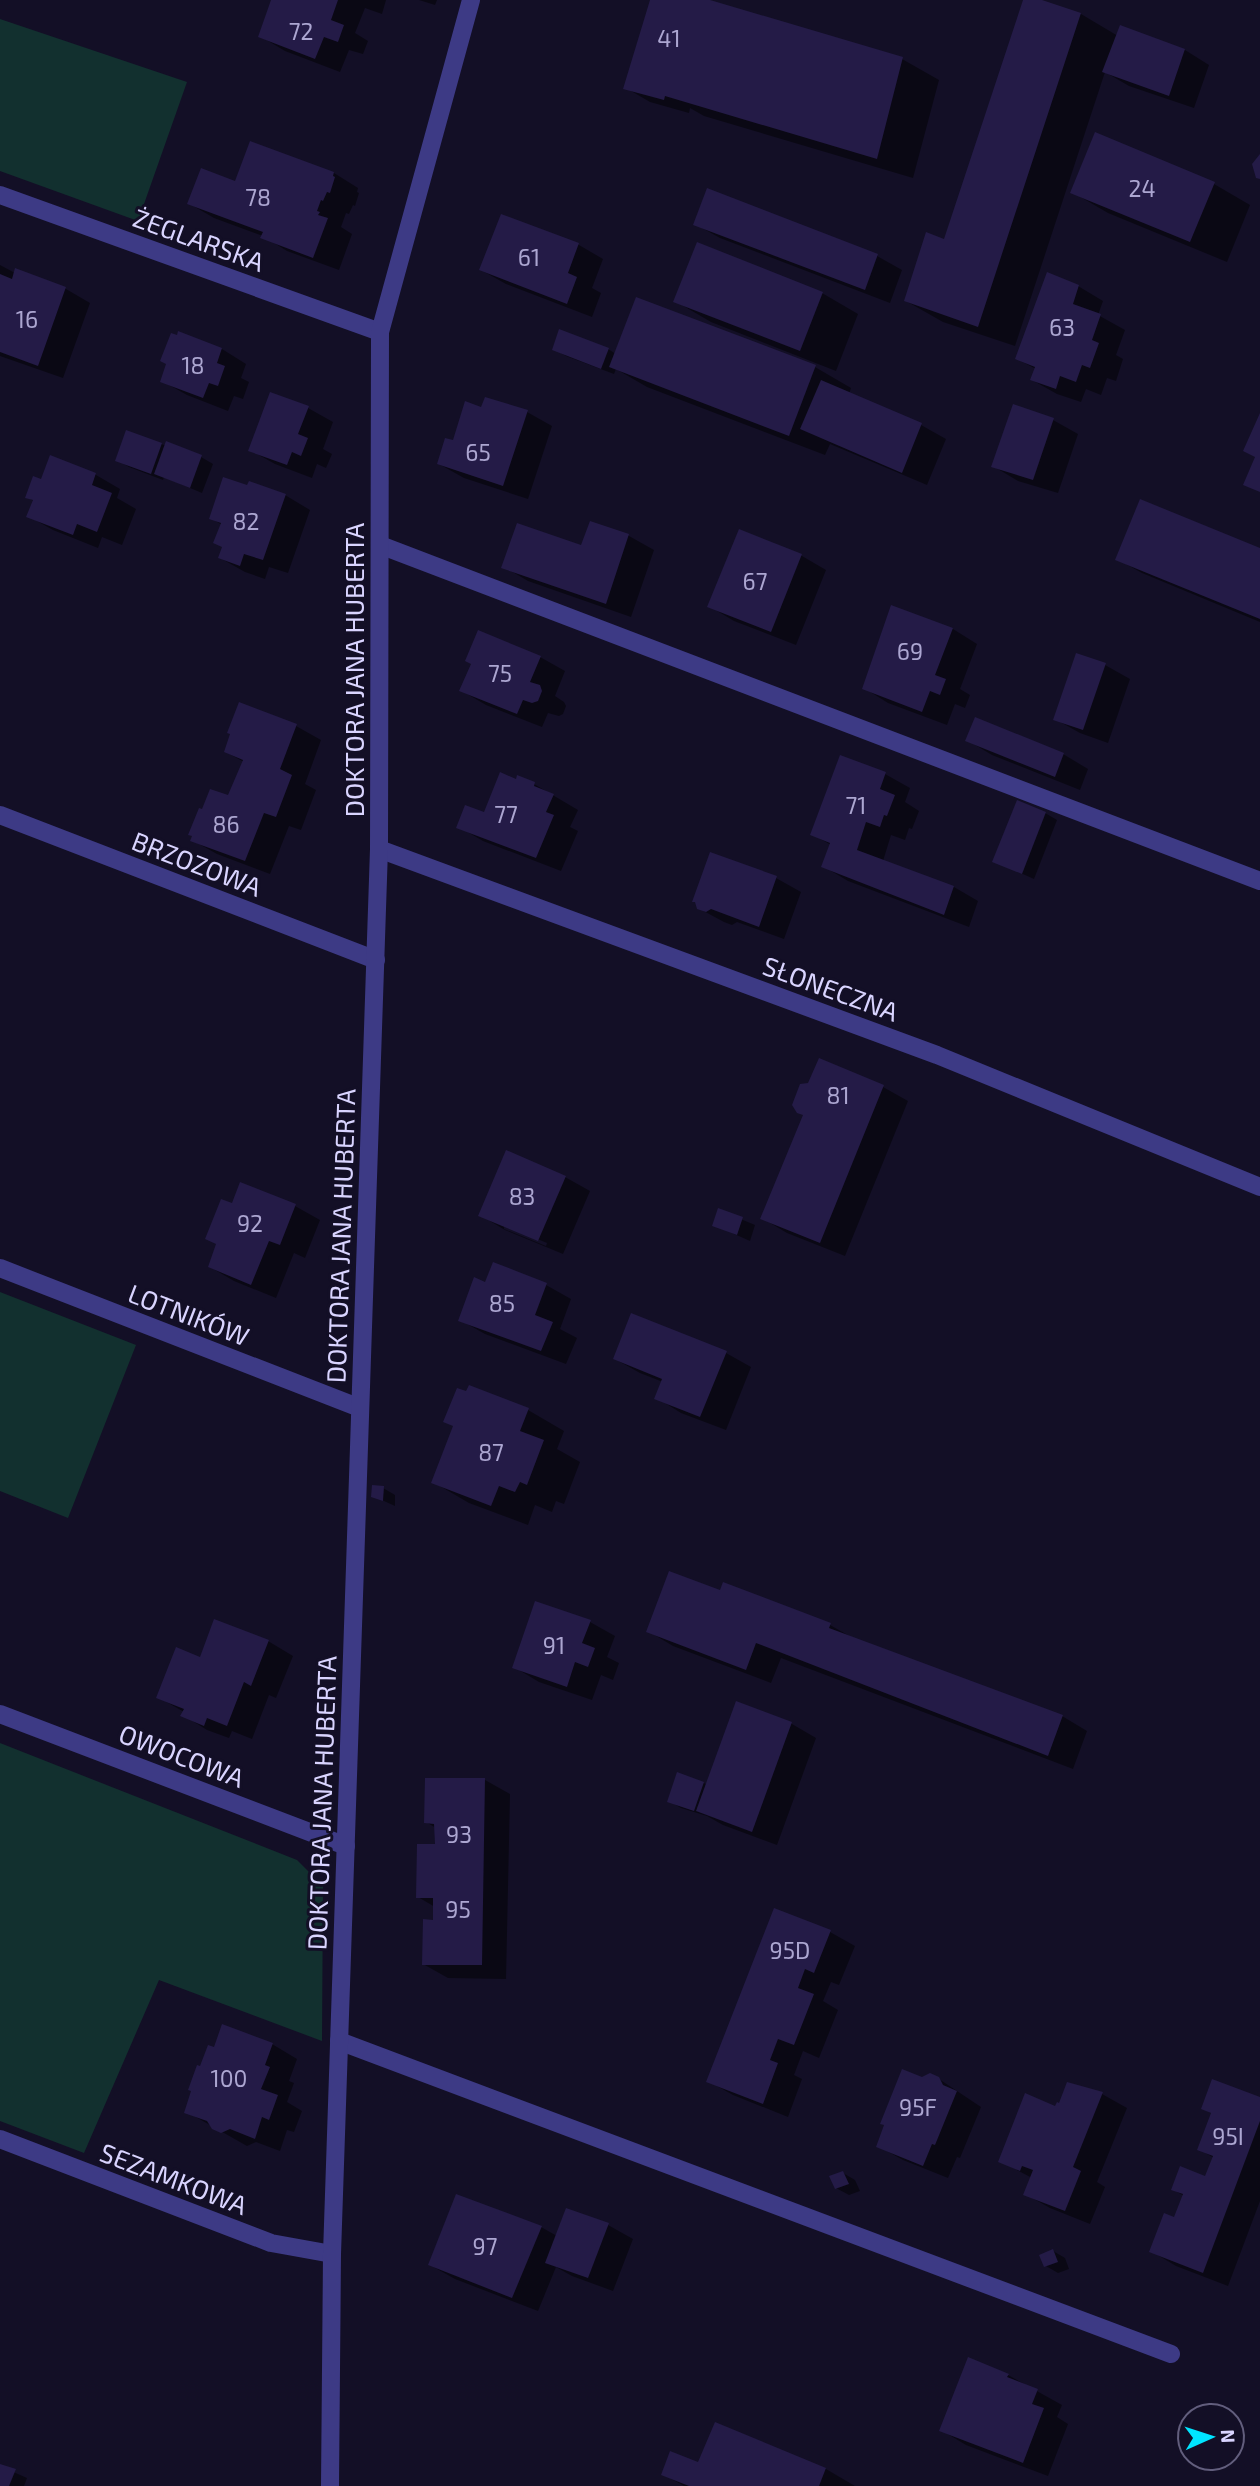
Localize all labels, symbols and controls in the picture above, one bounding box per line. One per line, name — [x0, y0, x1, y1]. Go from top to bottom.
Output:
house number: 72 — [289, 17, 313, 45]
house number: 41 — [657, 24, 681, 52]
house number: 24 — [1128, 174, 1156, 202]
house number: 78 — [245, 183, 271, 211]
street label: ŻEGLARSKA — [129, 201, 269, 277]
house number: 61 — [518, 243, 540, 271]
house number: 16 — [16, 305, 38, 333]
house number: 63 — [1049, 313, 1075, 341]
house number: 18 — [181, 351, 205, 379]
house number: 65 — [465, 438, 491, 466]
house number: 82 — [233, 507, 259, 535]
street label: DOKTORA JANA HUBERTA — [338, 523, 369, 817]
house number: 67 — [743, 567, 768, 595]
house number: 69 — [897, 637, 923, 665]
house number: 75 — [488, 659, 512, 687]
house number: 71 — [846, 791, 866, 819]
house number: 77 — [494, 800, 518, 828]
house number: 86 — [212, 810, 240, 838]
street label: BRZOZOWA — [128, 824, 266, 902]
street label: SŁONECZNA — [759, 949, 903, 1027]
house number: 81 — [826, 1081, 850, 1109]
street label: DOKTORA JANA HUBERTA — [319, 1088, 361, 1384]
house number: 83 — [509, 1182, 535, 1210]
house number: 92 — [237, 1209, 263, 1237]
street label: LOTNIKÓW — [124, 1277, 254, 1351]
house number: 85 — [489, 1289, 515, 1317]
house number: 87 — [478, 1438, 504, 1466]
house number: 91 — [543, 1631, 565, 1659]
street label: DOKTORA JANA HUBERTA — [300, 1655, 342, 1951]
street label: OWOCOWA — [115, 1717, 249, 1793]
house number: 93 — [446, 1820, 472, 1848]
house number: 95 — [445, 1895, 471, 1923]
house number: 95D — [770, 1936, 810, 1964]
house number: 100 — [211, 2064, 247, 2092]
house number: 95F — [899, 2093, 937, 2121]
house number: 95I — [1212, 2122, 1244, 2150]
street label: SEZAMKOWA — [96, 2136, 252, 2220]
house number: 97 — [473, 2232, 498, 2260]
north arrow — [1176, 2402, 1246, 2472]
text: N — [1217, 2429, 1240, 2444]

